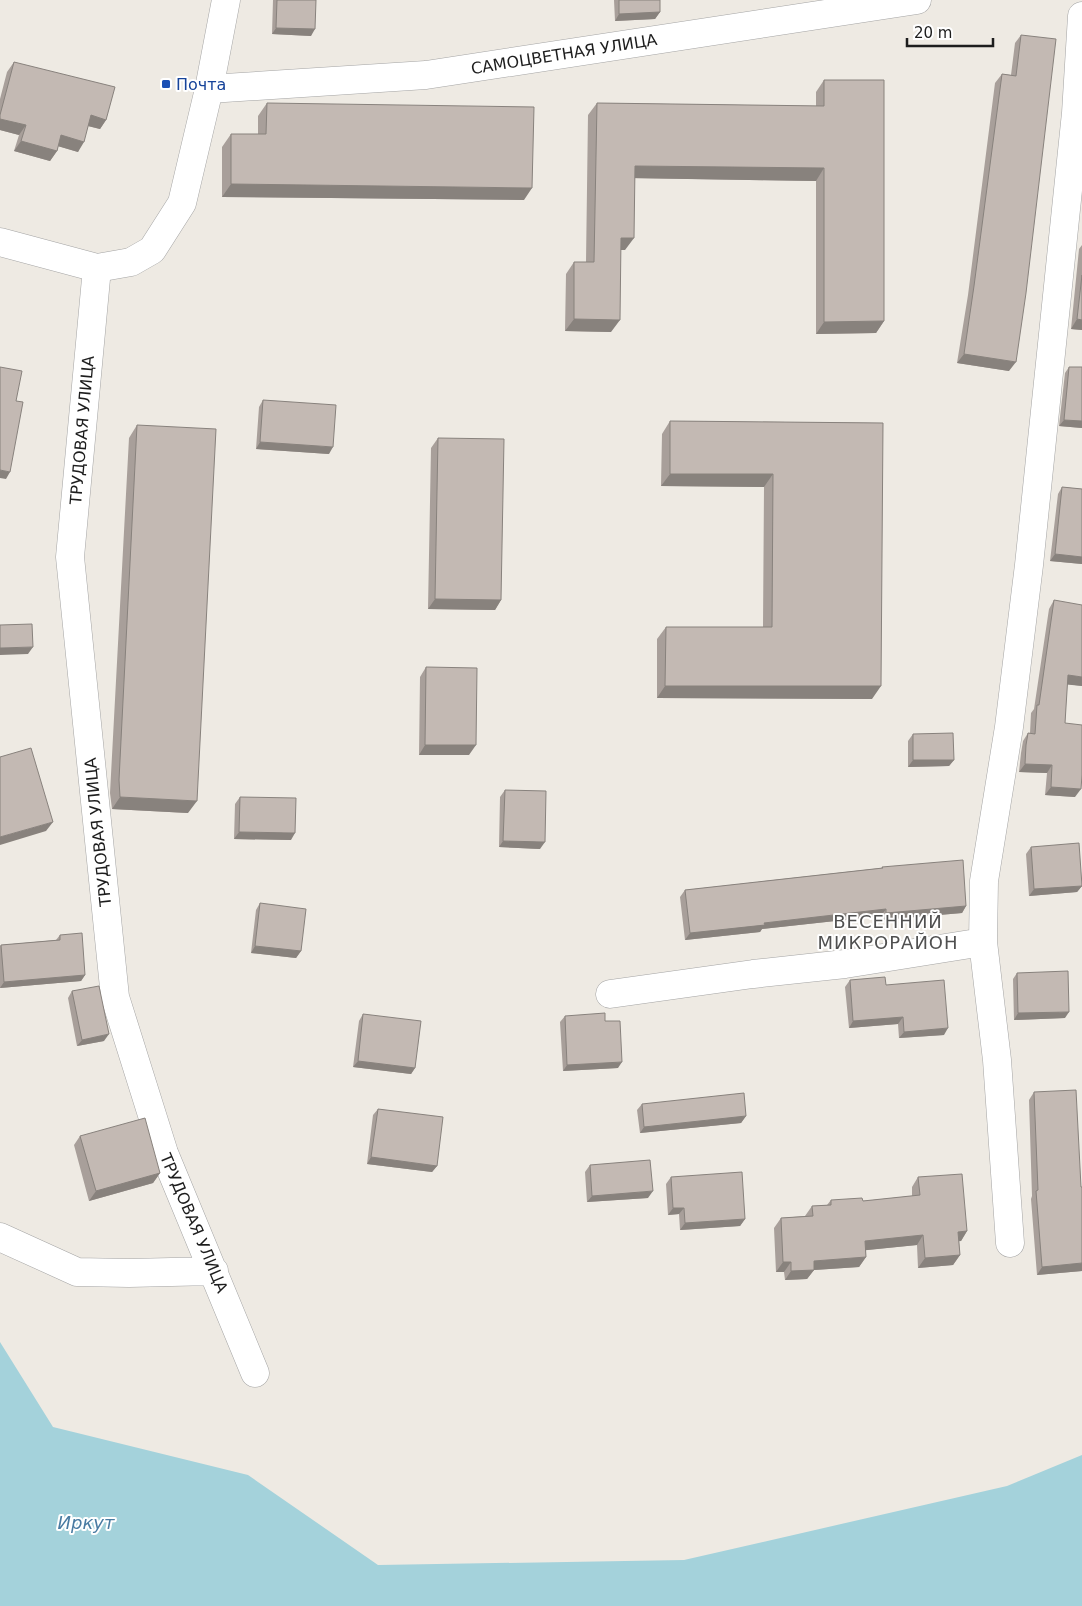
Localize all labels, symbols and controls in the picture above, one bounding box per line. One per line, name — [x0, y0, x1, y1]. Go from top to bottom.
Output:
scale bar — [907, 15, 993, 47]
text: 20 m — [914, 24, 952, 42]
street label: САМОЦВЕТНАЯ УЛИЦА — [470, 30, 658, 78]
place label: Почта — [176, 75, 226, 94]
marker: Почта — [160, 78, 172, 90]
street label: ТРУДОВАЯ УЛИЦА — [66, 355, 98, 506]
street label: ТРУДОВАЯ УЛИЦА — [81, 757, 115, 908]
district label: ВЕСЕННИЙ МИКРОРАЙОН — [817, 911, 959, 953]
street label: ТРУДОВАЯ УЛИЦА — [156, 1150, 232, 1296]
water label: Иркут — [58, 1512, 115, 1533]

